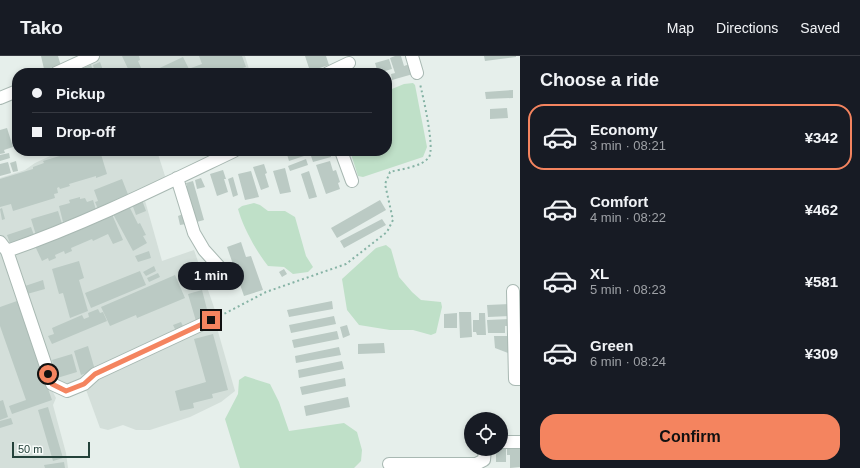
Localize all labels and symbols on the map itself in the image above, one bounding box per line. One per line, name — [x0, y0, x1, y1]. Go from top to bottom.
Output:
callout: 1 min — [178, 262, 244, 290]
route end — [202, 311, 220, 329]
route start — [39, 365, 57, 383]
scale bar — [12, 440, 90, 459]

